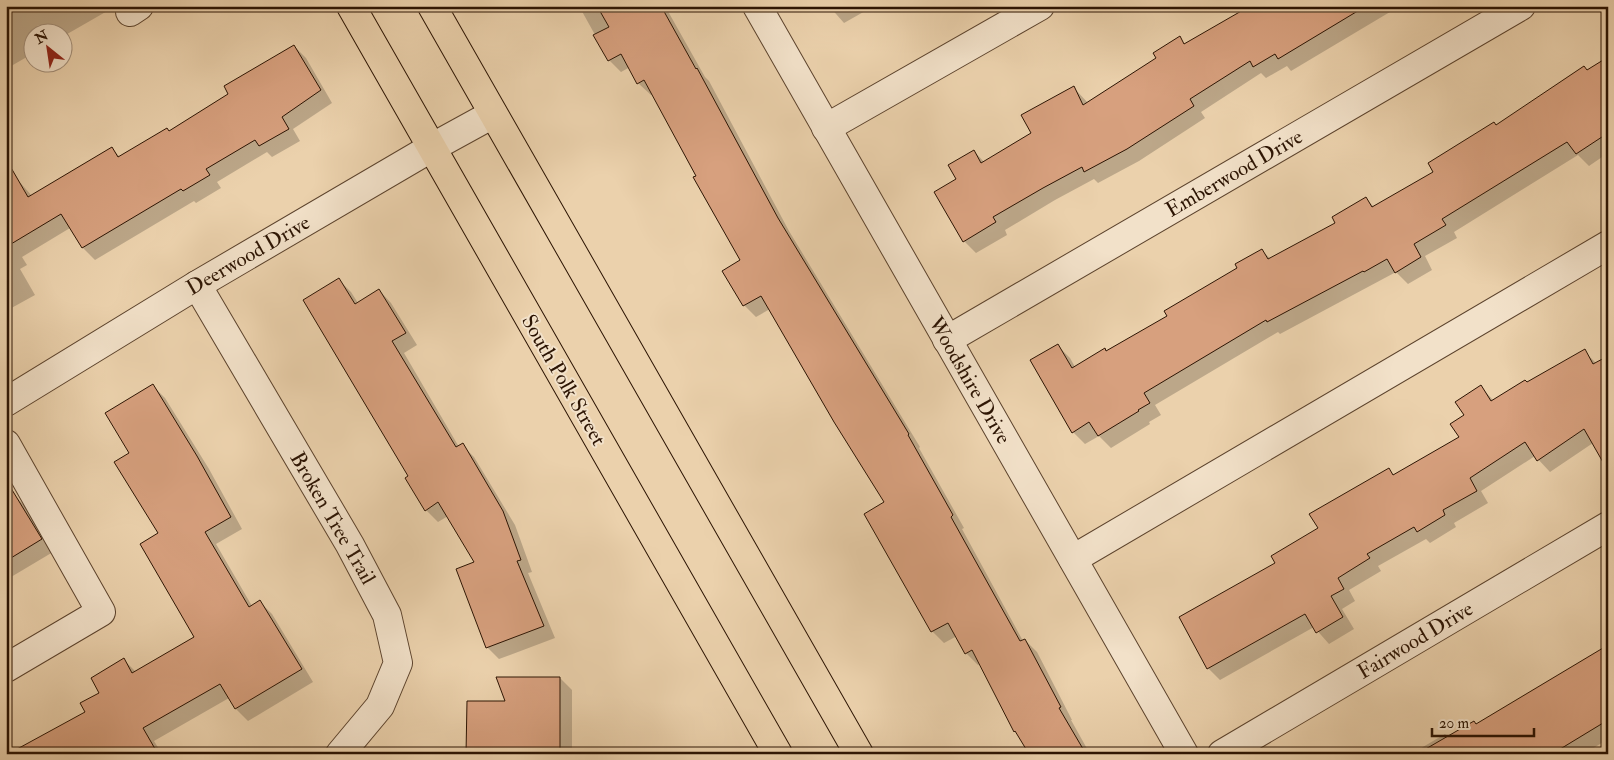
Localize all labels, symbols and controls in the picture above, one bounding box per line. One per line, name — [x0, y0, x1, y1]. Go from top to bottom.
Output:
north arrow — [22, 22, 72, 72]
text: N — [31, 26, 52, 48]
street label: Emberwood Drive — [1161, 123, 1308, 224]
street label: Deerwood Drive — [182, 209, 315, 302]
street label: South Polk Street — [515, 310, 612, 451]
street label: Woodshire Drive — [922, 311, 1017, 449]
street label: Broken Tree Trail — [284, 447, 382, 590]
street label: Fairwood Drive — [1352, 595, 1478, 686]
scale bar — [1432, 705, 1534, 737]
text: 20 m — [1439, 714, 1469, 733]

